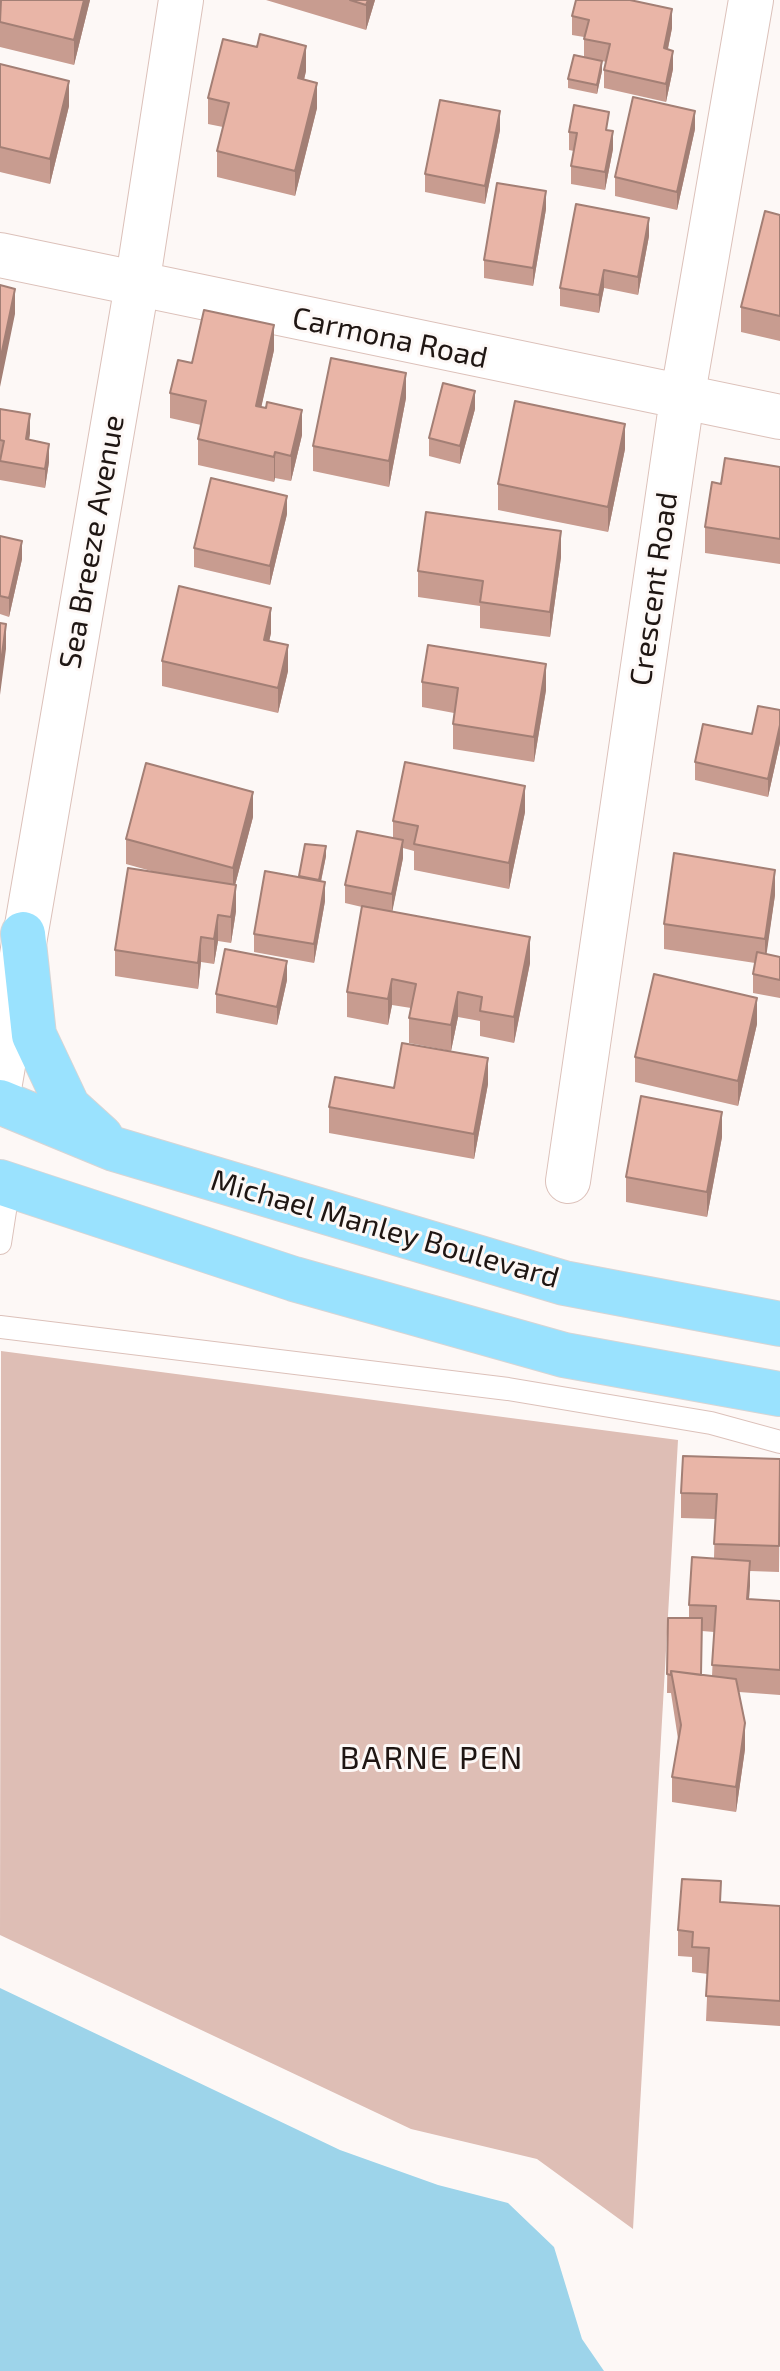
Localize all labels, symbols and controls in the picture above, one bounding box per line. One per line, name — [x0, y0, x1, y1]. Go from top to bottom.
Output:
street label: Carmona Road — [289, 300, 491, 376]
street label: Sea Breeze Avenue — [52, 412, 132, 672]
street label: Crescent Road — [623, 490, 685, 688]
street label: Michael Manley Boulevard — [207, 1162, 563, 1296]
district label: BARNE PEN — [340, 1739, 524, 1777]

